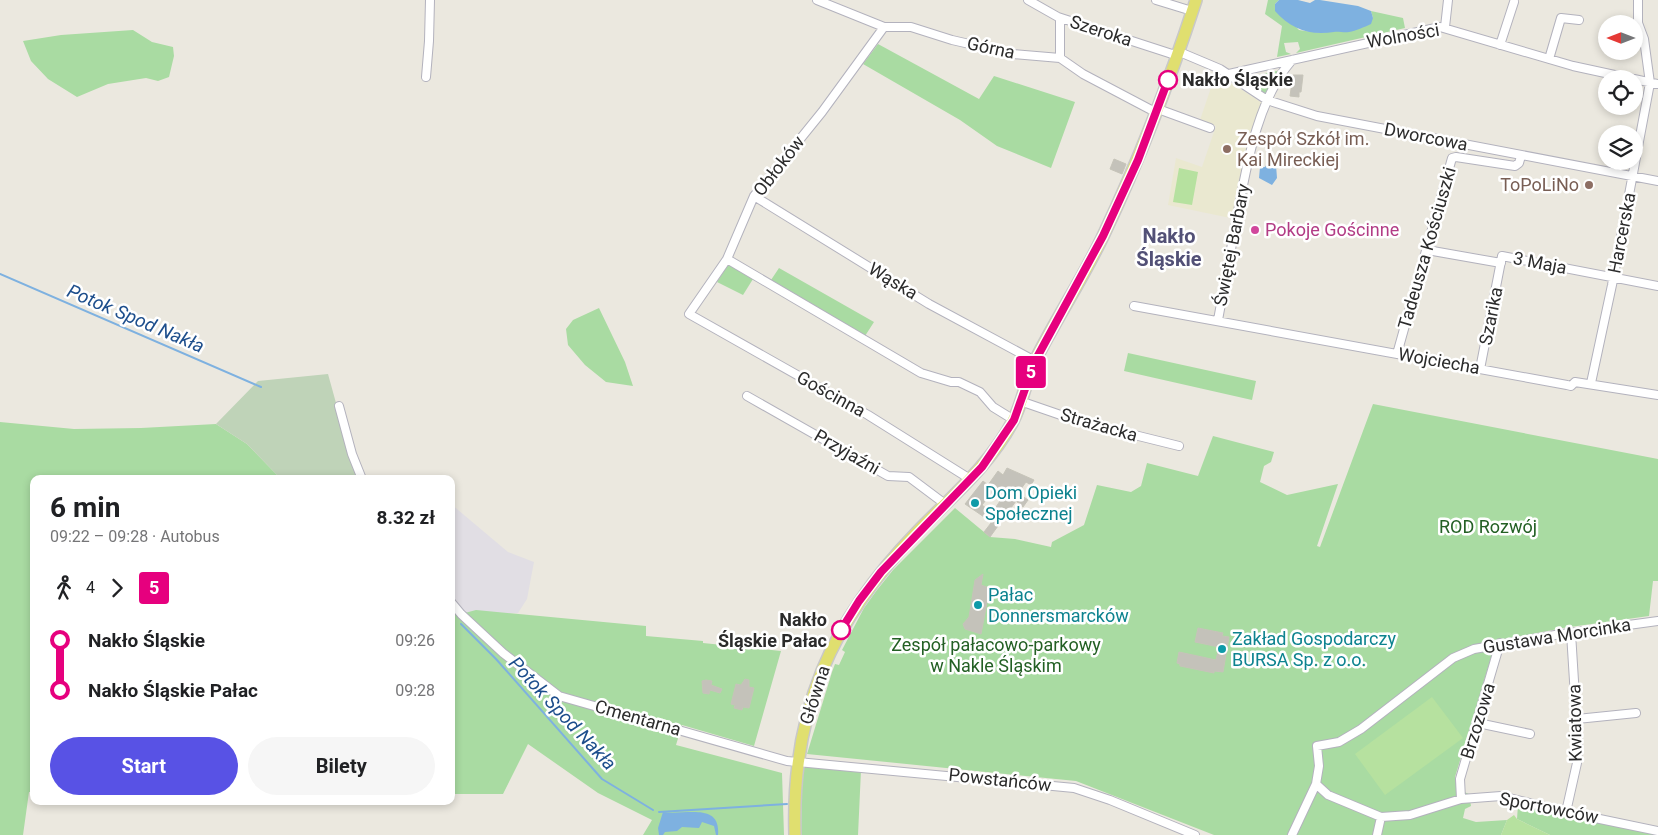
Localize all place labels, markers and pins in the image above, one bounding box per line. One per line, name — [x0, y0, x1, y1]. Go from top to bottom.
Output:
place label: Nakło Śląskie — [1182, 69, 1293, 90]
marker: Nakło Śląskie — [1158, 70, 1178, 90]
place label: Zespół Szkół im. Kai Mireckiej — [1237, 128, 1369, 170]
marker: Zespół Szkół im. Kai Mireckiej — [1221, 143, 1233, 155]
place label: ToPoLiNo — [1500, 174, 1579, 195]
marker: ToPoLiNo — [1583, 179, 1595, 191]
place label: Pokoje Gościnne — [1265, 219, 1399, 240]
marker: Pokoje Gościnne — [1249, 224, 1261, 236]
place label: Dom Opieki Społecznej — [985, 482, 1077, 524]
marker: Dom Opieki Społecznej — [969, 497, 981, 509]
place label: Pałac Donnersmarcków — [988, 584, 1129, 626]
marker: Pałac Donnersmarcków — [972, 599, 984, 611]
place label: Nakło Śląskie Pałac — [718, 609, 827, 651]
marker: Nakło Śląskie Pałac — [831, 620, 851, 640]
place label: Zakład Gospodarczy BURSA Sp. z o.o. — [1232, 628, 1396, 670]
marker: Zakład Gospodarczy BURSA Sp. z o.o. — [1216, 643, 1228, 655]

